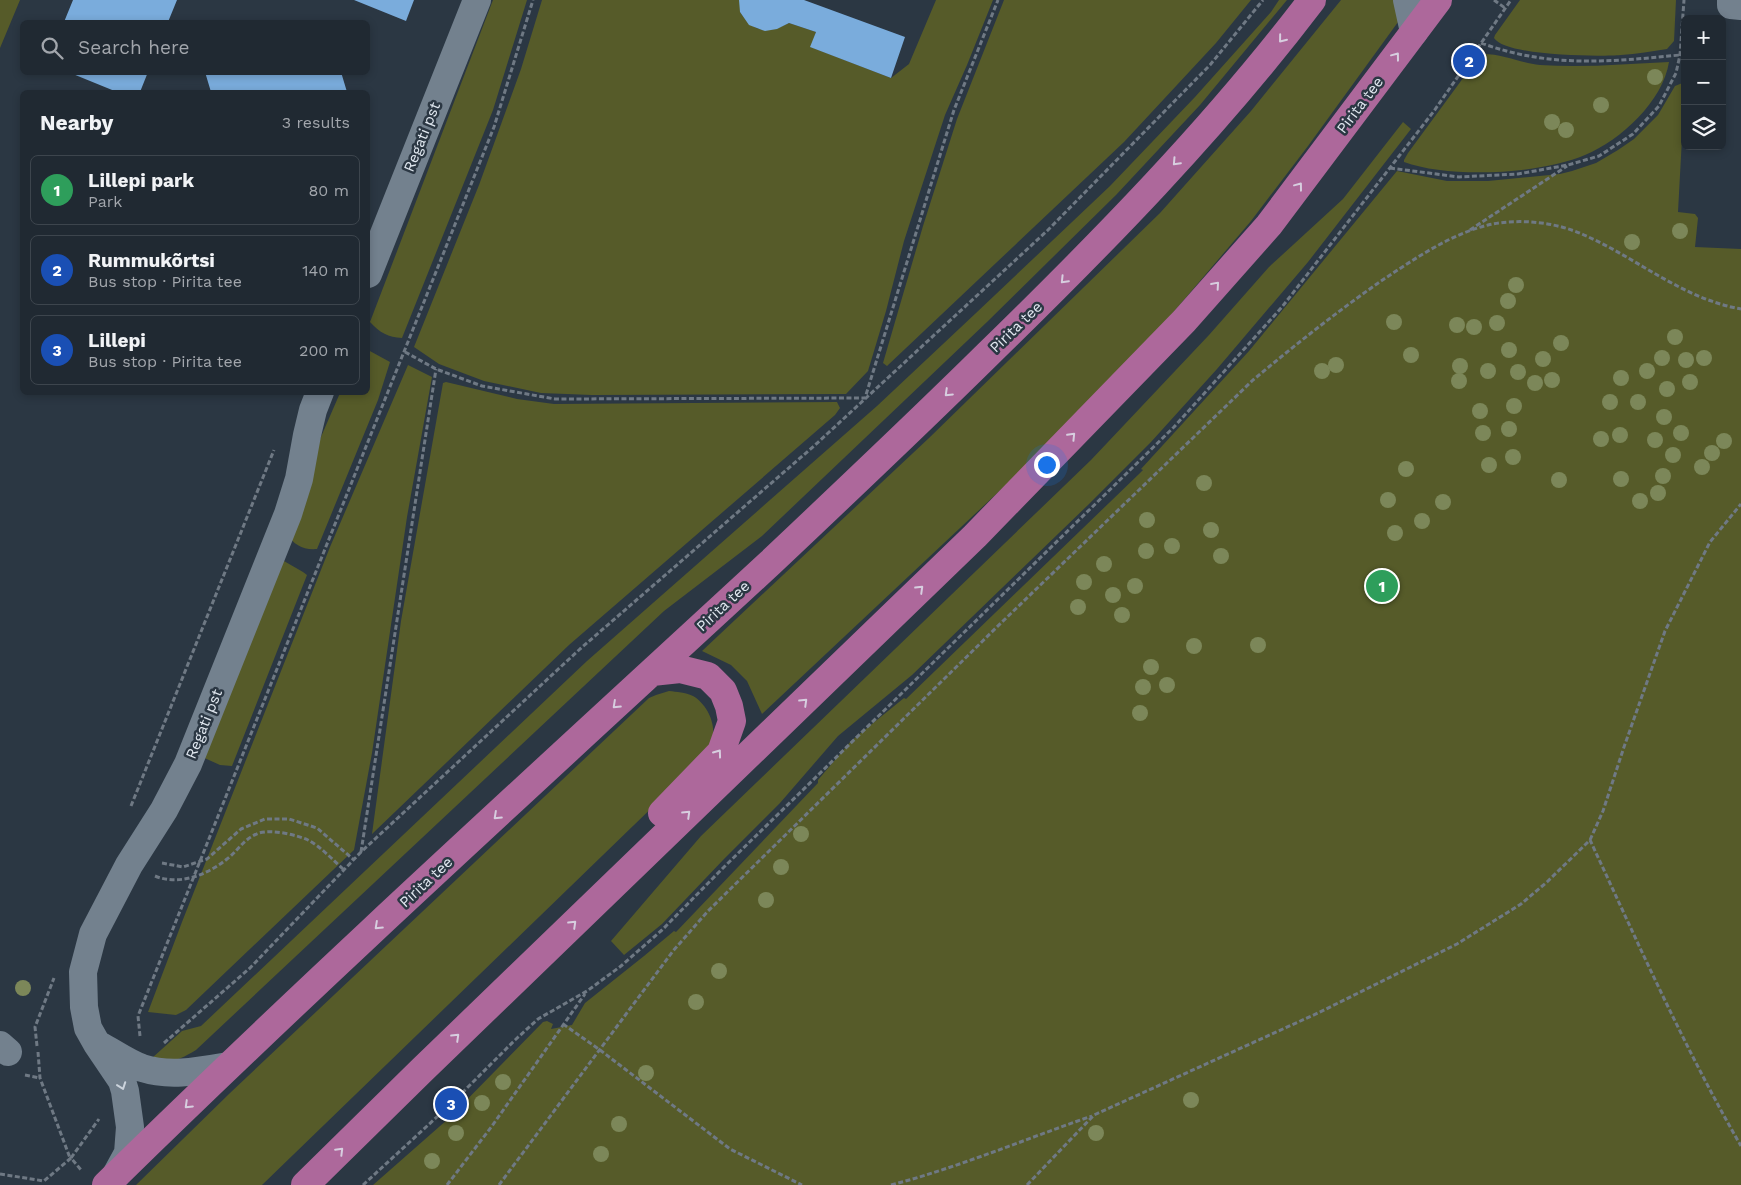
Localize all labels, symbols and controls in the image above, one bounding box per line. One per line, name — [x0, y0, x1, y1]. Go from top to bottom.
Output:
map controls — [1681, 15, 1726, 150]
button: + — [1681, 15, 1726, 60]
search box — [20, 20, 370, 75]
one-way arrow — [1279, 33, 1288, 42]
icon: search — [38, 34, 66, 62]
text: Search here — [78, 36, 189, 59]
pin: 2 — [1453, 42, 1485, 80]
one-way arrow — [1390, 52, 1399, 62]
button: − — [1681, 60, 1726, 105]
street label: Pirita tee — [1333, 73, 1387, 137]
street label: Regati pst — [400, 99, 444, 174]
button: layers — [1681, 105, 1726, 150]
text: Nearby — [40, 110, 113, 135]
text: 3 results — [282, 113, 350, 132]
one-way arrow — [1173, 156, 1182, 165]
text: Lillepi park — [88, 169, 194, 192]
text: 1 — [54, 181, 60, 200]
text: 80 m — [308, 181, 349, 200]
one-way arrow — [1293, 183, 1301, 192]
text: Park — [88, 192, 122, 211]
text: Rummukõrtsi — [88, 249, 215, 272]
text: 2 — [52, 261, 62, 280]
text: 140 m — [302, 261, 349, 280]
text: Bus stop · Pirita tee — [88, 272, 242, 291]
one-way arrow — [1061, 274, 1070, 283]
one-way arrow — [1210, 281, 1219, 290]
street label: Pirita tee — [986, 298, 1046, 356]
text: Lillepi — [88, 329, 146, 352]
text: 3 — [52, 341, 62, 360]
text: 200 m — [299, 341, 349, 360]
text: Bus stop · Pirita tee — [88, 352, 242, 371]
one-way arrow — [945, 387, 954, 396]
one-way arrow — [1066, 433, 1075, 442]
your location — [1034, 452, 1060, 478]
pin: 1 — [1366, 567, 1398, 605]
street label: Pirita tee — [693, 577, 753, 635]
one-way arrow — [915, 586, 924, 595]
street label: Regati pst — [182, 686, 226, 761]
one-way arrow — [798, 698, 807, 707]
one-way arrow — [613, 699, 622, 708]
one-way arrow — [712, 749, 721, 759]
one-way arrow — [494, 810, 503, 819]
one-way arrow — [681, 811, 690, 820]
street label: Pirita tee — [396, 853, 456, 911]
one-way arrow — [375, 920, 384, 929]
one-way arrow — [567, 921, 576, 930]
one-way arrow — [450, 1034, 459, 1043]
one-way arrow — [117, 1081, 127, 1090]
pin: 3 — [435, 1085, 467, 1123]
one-way arrow — [185, 1099, 194, 1108]
one-way arrow — [334, 1148, 343, 1157]

